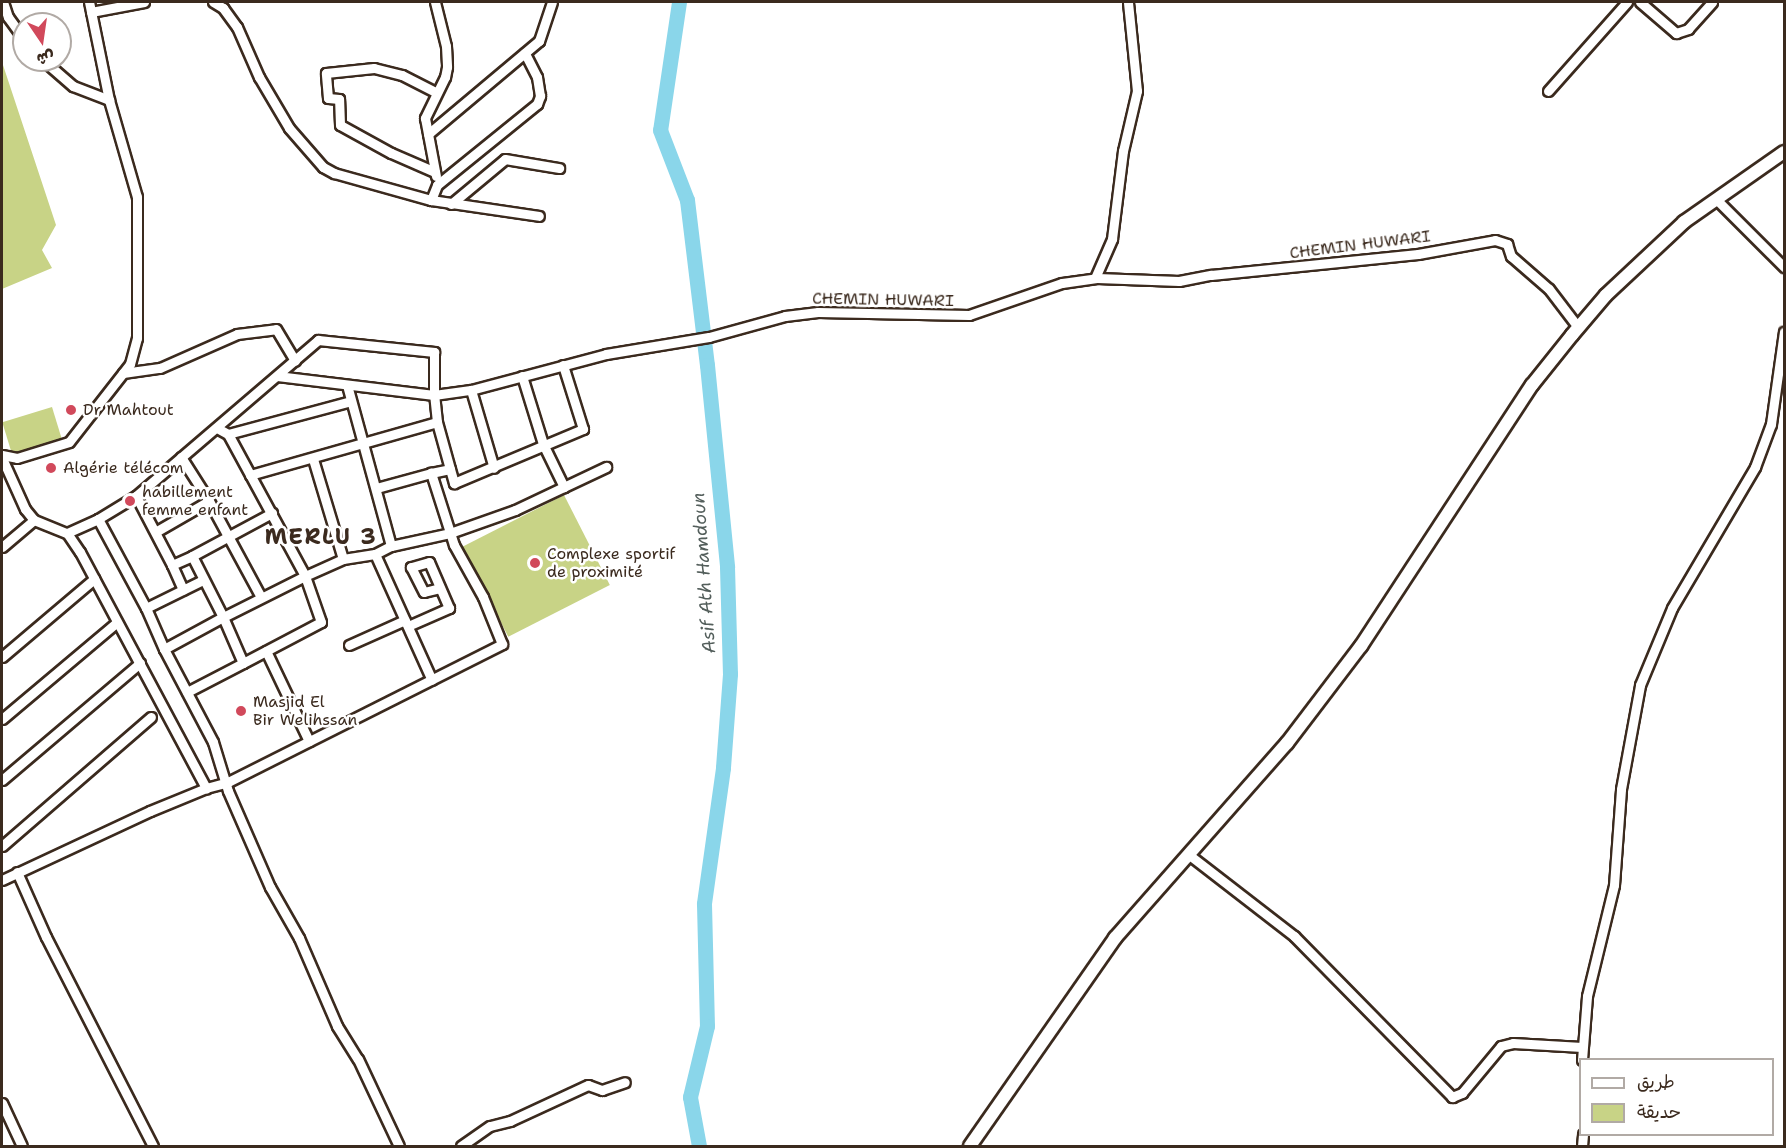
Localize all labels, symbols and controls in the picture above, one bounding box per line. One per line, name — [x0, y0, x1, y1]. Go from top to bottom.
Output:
north arrow — [12, 12, 72, 72]
text: ش — [35, 46, 57, 70]
street label: CHEMIN HUWARI — [1288, 227, 1432, 263]
street label: CHEMIN HUWARI — [812, 289, 954, 311]
place label: Dr Mahtout — [83, 400, 174, 420]
marker: Dr Mahtout — [64, 403, 78, 417]
place label: Algérie télécom — [63, 458, 184, 478]
marker: Algérie télécom — [44, 461, 58, 475]
place label: habillement femme enfant — [142, 482, 248, 520]
water label: Asif Ath Hamdoun — [688, 492, 720, 654]
marker: habillement femme enfant — [123, 494, 137, 508]
district label: MERLU 3 — [265, 524, 377, 550]
place label: Complexe sportif de proximité — [547, 544, 675, 582]
marker: Complexe sportif de proximité — [528, 556, 542, 570]
place label: Masjid El Bir Welihssan — [253, 692, 357, 730]
marker: Masjid El Bir Welihssan — [234, 704, 248, 718]
legend — [1579, 1058, 1774, 1136]
text: طريق — [1637, 1070, 1675, 1094]
text: حديقة — [1637, 1100, 1681, 1124]

